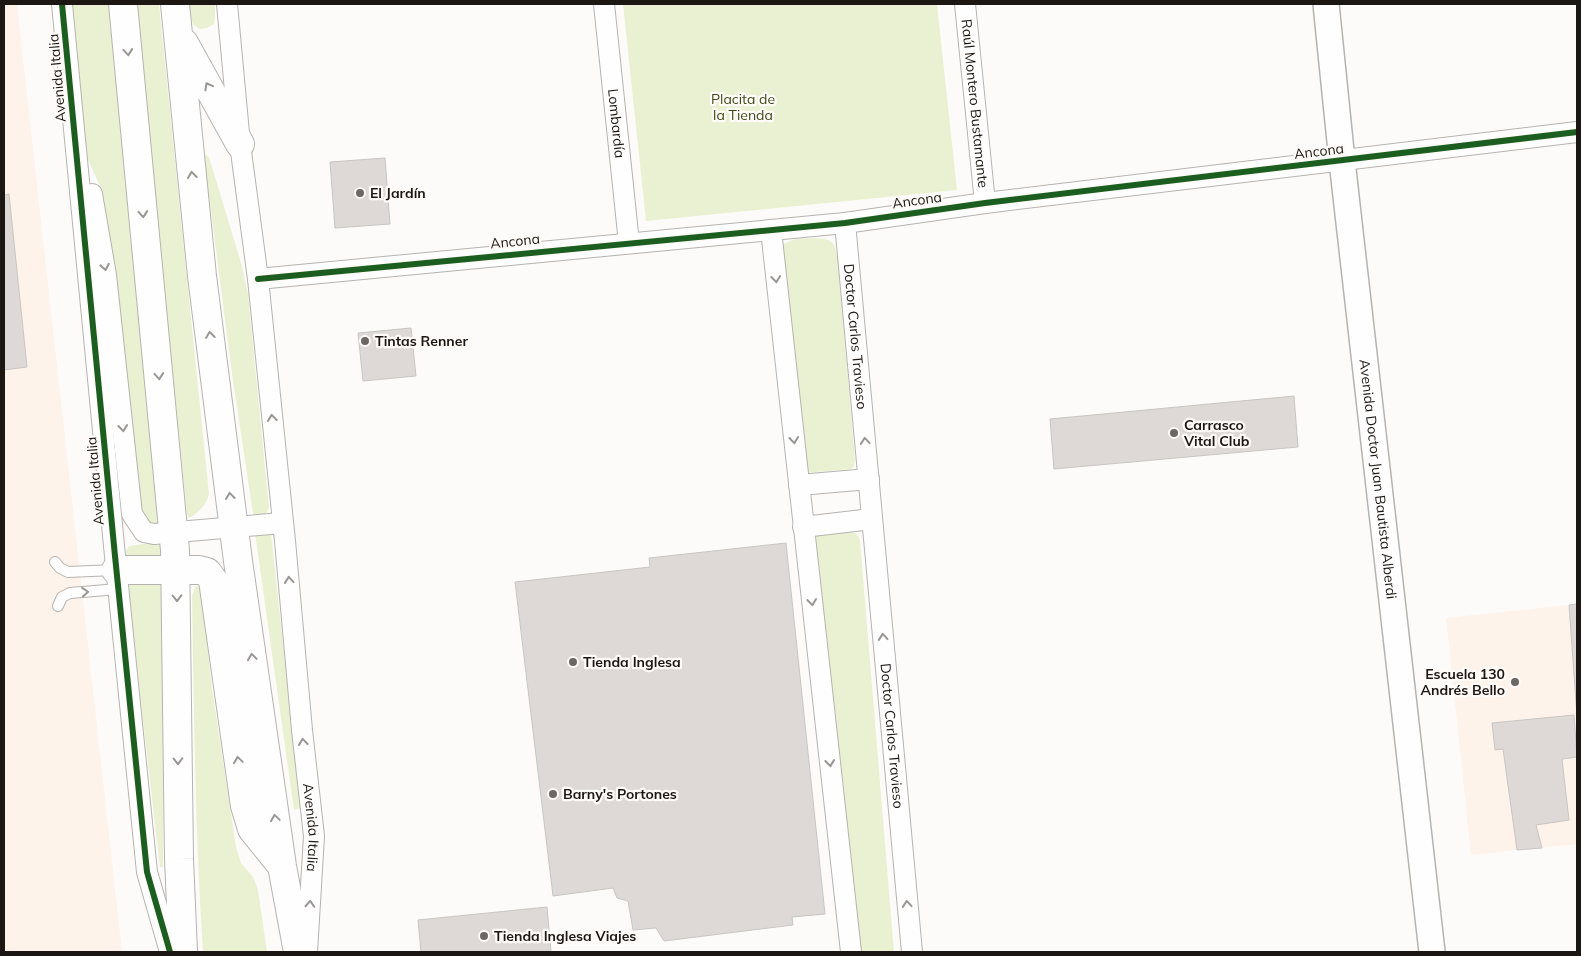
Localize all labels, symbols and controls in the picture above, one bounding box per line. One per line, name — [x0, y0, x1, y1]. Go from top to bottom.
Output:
street label: Raúl Montero Bustamante — [958, 18, 992, 189]
street label: Avenida Italia — [44, 33, 70, 123]
one-way arrow — [122, 49, 133, 57]
one-way arrow — [204, 83, 214, 92]
street label: Lombardía — [604, 88, 629, 159]
park label: Placita de la Tienda — [711, 90, 775, 124]
street label: Ancona — [1293, 139, 1345, 163]
one-way arrow — [187, 171, 198, 179]
place label: El Jardín — [370, 184, 426, 202]
marker: El Jardín — [354, 187, 366, 199]
street label: Ancona — [891, 188, 943, 212]
one-way arrow — [137, 210, 148, 218]
street label: Ancona — [489, 229, 541, 253]
one-way arrow — [99, 263, 109, 271]
street label: Doctor Carlos Travieso — [840, 263, 871, 410]
one-way arrow — [770, 275, 781, 283]
one-way arrow — [205, 331, 216, 339]
place label: Tintas Renner — [375, 332, 468, 350]
marker: Tintas Renner — [359, 335, 371, 347]
street label: Avenida Doctor Juan Bautista Alberdi — [1356, 358, 1401, 600]
one-way arrow — [153, 372, 164, 380]
one-way arrow — [267, 414, 278, 422]
place label: Carrasco Vital Club — [1183, 416, 1250, 450]
one-way arrow — [117, 425, 128, 433]
marker: Carrasco Vital Club — [1168, 427, 1180, 439]
street label: Avenida Italia — [82, 436, 108, 526]
one-way arrow — [860, 436, 871, 444]
one-way arrow — [788, 437, 799, 445]
one-way arrow — [225, 492, 236, 500]
one-way arrow — [283, 576, 294, 584]
one-way arrow — [81, 587, 89, 598]
one-way arrow — [172, 595, 182, 603]
one-way arrow — [806, 598, 817, 606]
one-way arrow — [878, 633, 889, 641]
one-way arrow — [247, 653, 258, 661]
place label: Tienda Inglesa — [583, 653, 681, 671]
marker: Tienda Inglesa — [567, 656, 579, 668]
street label: Doctor Carlos Travieso — [876, 662, 908, 809]
place label: Escuela 130 Andrés Bello — [1421, 665, 1505, 699]
marker: Escuela 130 Andrés Bello — [1509, 676, 1521, 688]
one-way arrow — [298, 737, 309, 745]
one-way arrow — [233, 755, 244, 763]
one-way arrow — [173, 757, 184, 765]
one-way arrow — [824, 760, 835, 768]
street label: Avenida Italia — [299, 782, 323, 872]
place label: Barny's Portones — [563, 785, 677, 803]
marker: Barny's Portones — [547, 788, 559, 800]
one-way arrow — [270, 814, 281, 822]
one-way arrow — [304, 899, 315, 907]
one-way arrow — [902, 899, 913, 907]
place label: Tienda Inglesa Viajes — [494, 927, 636, 945]
marker: Tienda Inglesa Viajes — [478, 930, 490, 942]

